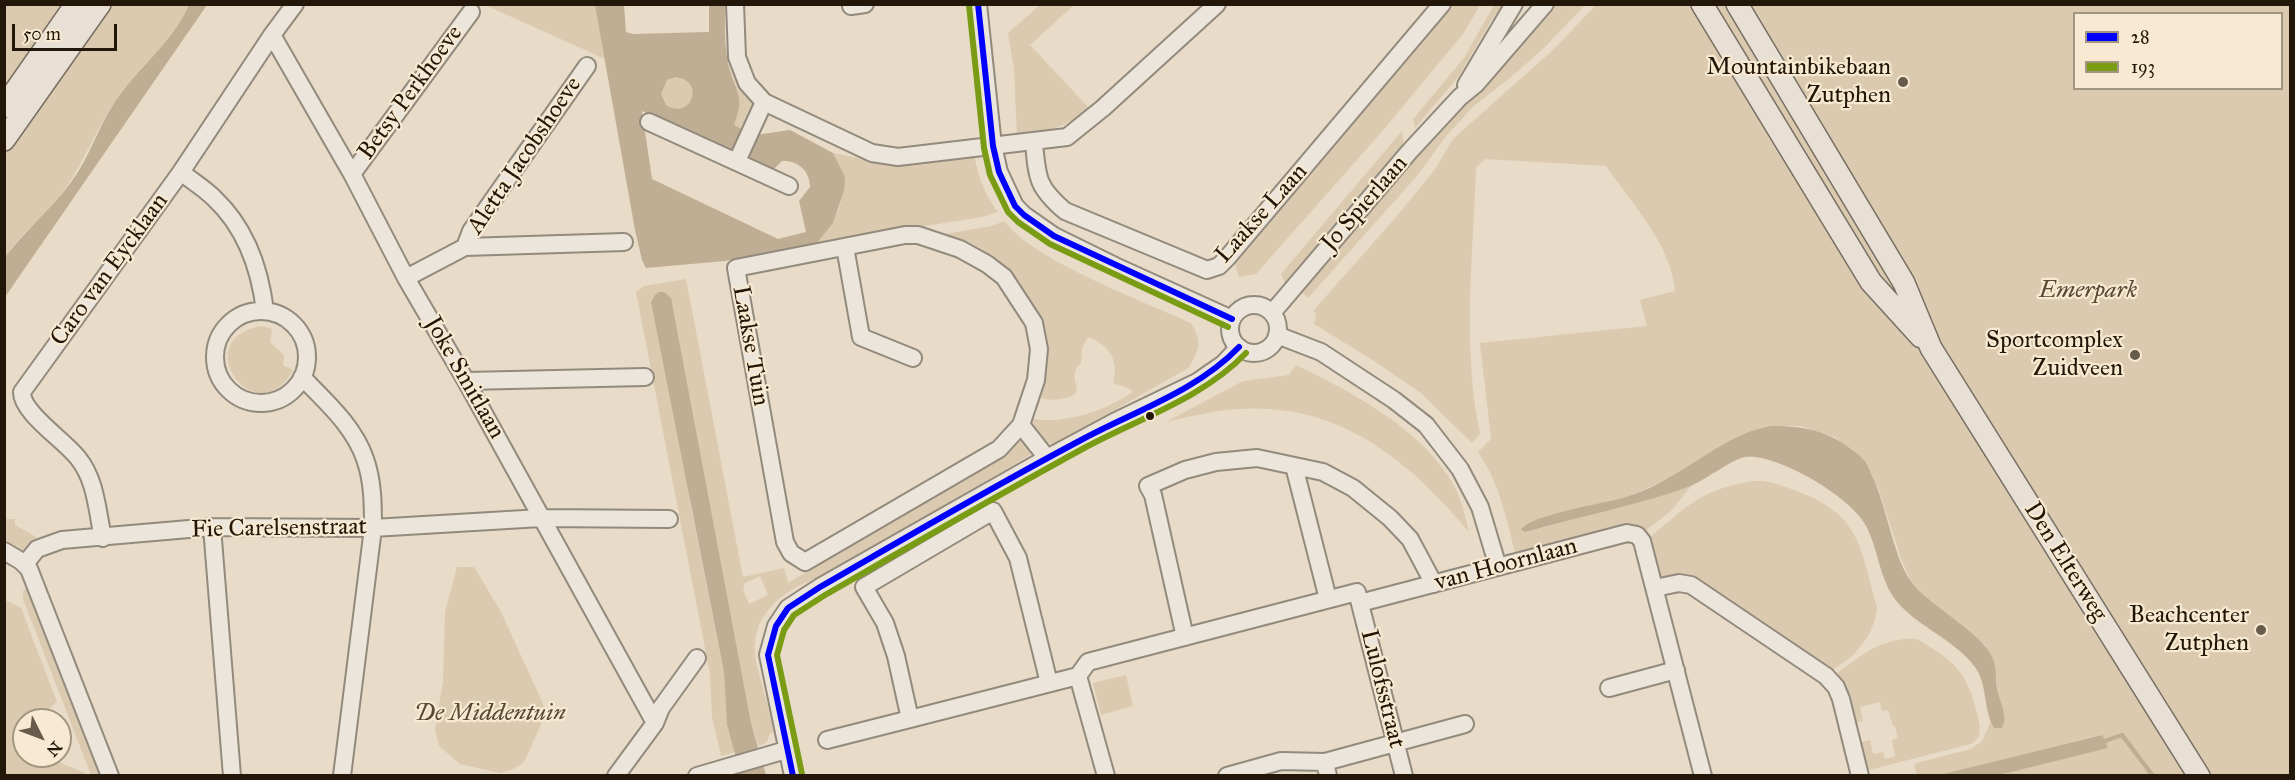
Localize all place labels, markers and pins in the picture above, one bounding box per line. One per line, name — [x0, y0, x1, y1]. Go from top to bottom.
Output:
place label: Mountainbikebaan Zutphen — [1706, 54, 1891, 110]
marker: Mountainbikebaan Zutphen — [1896, 75, 1910, 89]
place label: Sportcomplex Zuidveen — [1986, 327, 2123, 383]
marker: Sportcomplex Zuidveen — [2128, 348, 2142, 362]
unlabelled marker — [1144, 410, 1156, 422]
place label: Beachcenter Zutphen — [2129, 602, 2249, 658]
marker: Beachcenter Zutphen — [2254, 623, 2268, 637]

